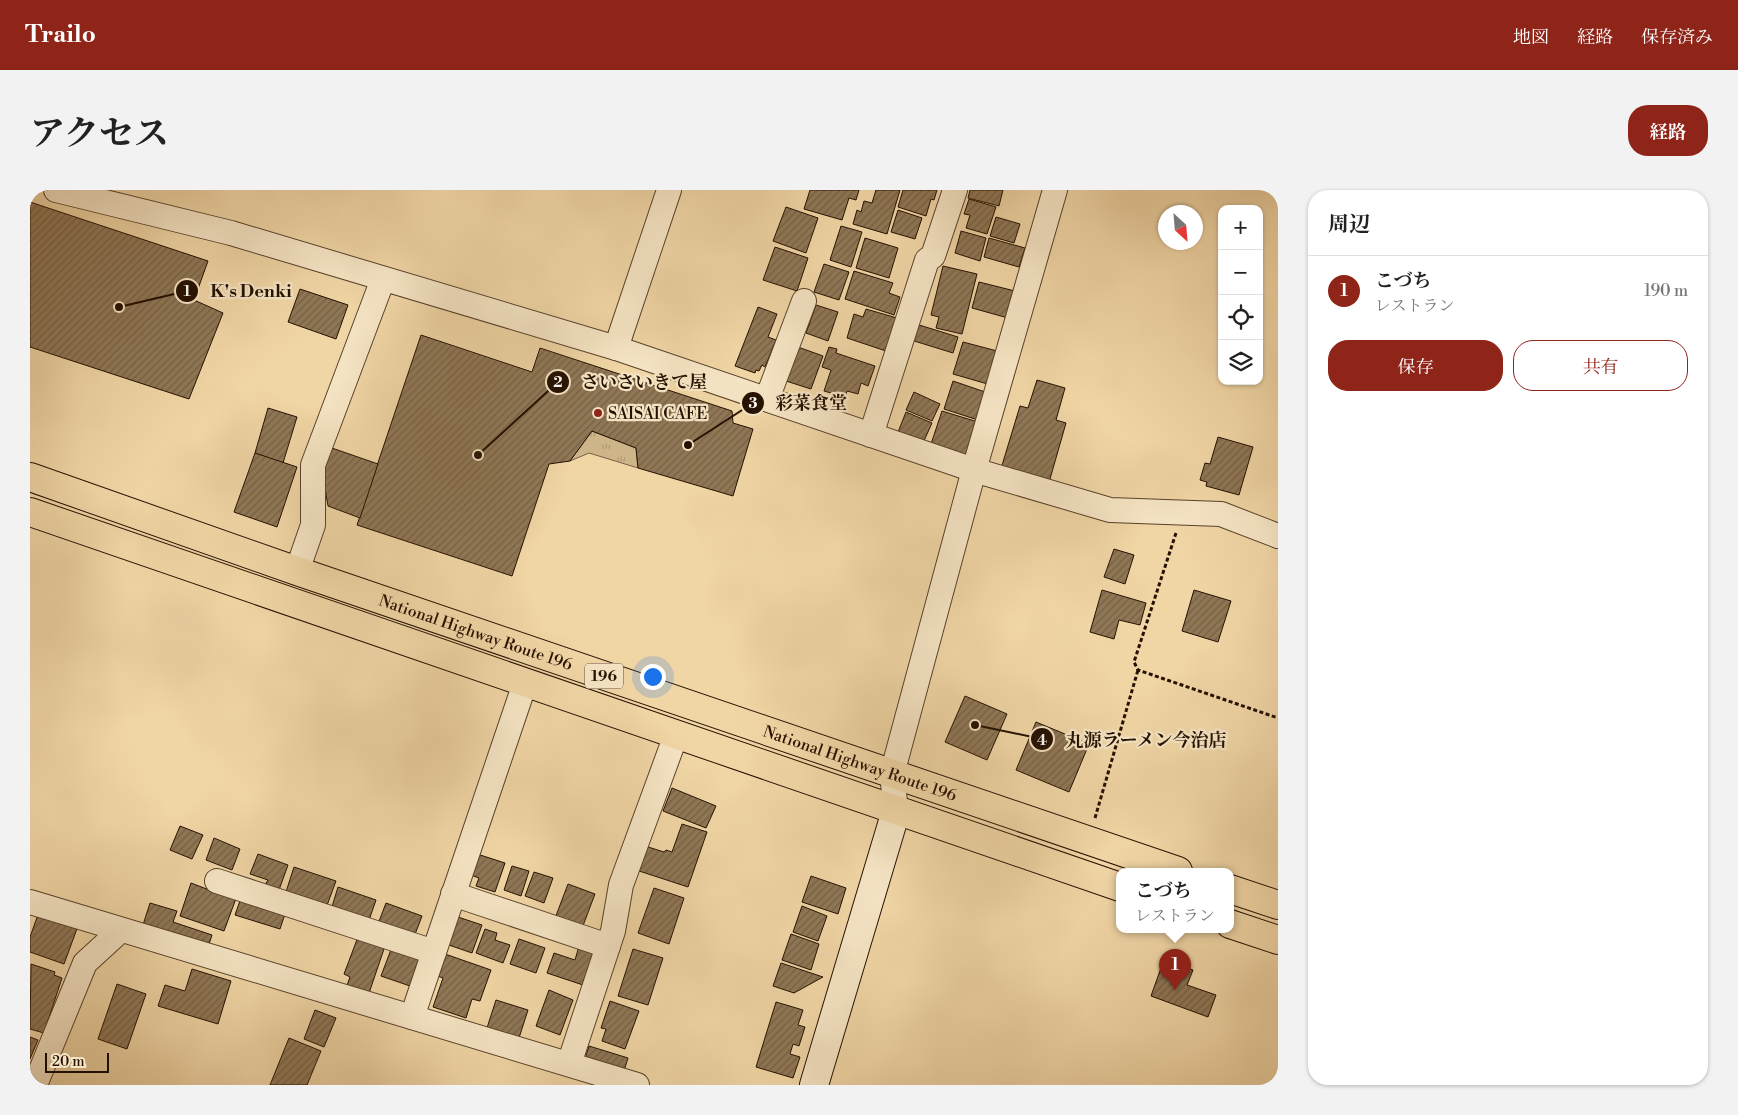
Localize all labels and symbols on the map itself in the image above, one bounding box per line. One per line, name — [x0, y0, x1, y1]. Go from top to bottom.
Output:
north arrow — [1158, 205, 1203, 250]
callout: K's Denki — [175, 274, 301, 307]
text: K's Denki — [210, 280, 292, 303]
text: 1 — [183, 282, 191, 301]
callout: さいさいきて屋 — [546, 366, 717, 399]
text: さいさいきて屋 — [581, 371, 707, 394]
text: 2 — [553, 373, 563, 392]
callout: 彩菜食堂 — [740, 386, 857, 419]
text: 彩菜食堂 — [775, 392, 847, 415]
text: 3 — [748, 394, 758, 413]
place label: SAISAI CAFE — [608, 404, 707, 424]
marker: SAISAI CAFE — [592, 407, 604, 419]
street label: National Highway Route 196 — [376, 591, 575, 675]
road number: 196 — [585, 664, 623, 688]
your location — [640, 664, 666, 690]
street label: National Highway Route 196 — [760, 722, 960, 806]
callout: 丸源ラーメン今治店 — [1030, 723, 1237, 756]
text: 丸源ラーメン今治店 — [1065, 729, 1227, 752]
text: 4 — [1037, 731, 1047, 750]
pin: 1 — [1159, 949, 1191, 990]
scale bar — [45, 1050, 109, 1073]

